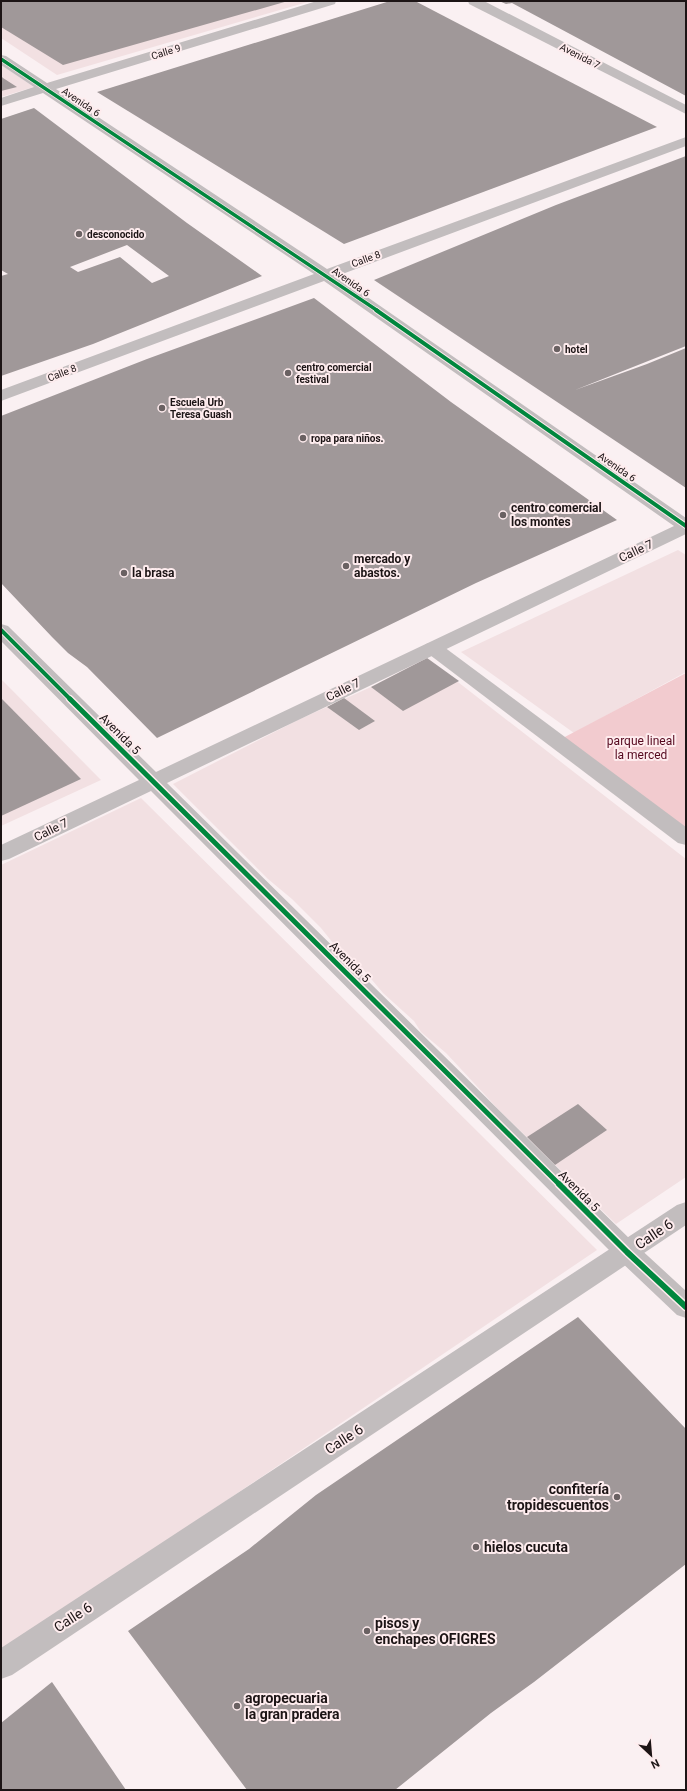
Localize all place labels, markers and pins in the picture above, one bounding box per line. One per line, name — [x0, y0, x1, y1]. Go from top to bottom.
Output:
marker: desconocido — [74, 229, 84, 239]
place label: desconocido — [87, 229, 145, 240]
marker: hotel — [552, 344, 562, 354]
place label: hotel — [565, 344, 588, 355]
place label: centro comercial festival — [296, 362, 372, 385]
marker: centro comercial festival — [283, 368, 293, 378]
place label: Escuela Urb Teresa Guash — [170, 397, 232, 420]
marker: Escuela Urb Teresa Guash — [157, 403, 167, 413]
marker: ropa para niños. — [298, 433, 308, 443]
place label: ropa para niños. — [311, 433, 384, 444]
place label: centro comercial los montes — [511, 501, 602, 529]
marker: centro comercial los montes — [498, 510, 508, 520]
place label: mercado y abastos. — [354, 552, 411, 580]
marker: mercado y abastos. — [341, 561, 351, 571]
place label: la brasa — [132, 566, 175, 580]
marker: la brasa — [119, 568, 129, 578]
place label: confitería tropidescuentos — [507, 1481, 610, 1513]
marker: confitería tropidescuentos — [612, 1492, 622, 1502]
place label: hielos cucuta — [484, 1539, 568, 1555]
marker: hielos cucuta — [471, 1542, 481, 1552]
place label: pisos y enchapes OFIGRES — [375, 1615, 496, 1647]
marker: pisos y enchapes OFIGRES — [362, 1626, 372, 1636]
place label: agropecuaria la gran pradera — [245, 1690, 340, 1722]
marker: agropecuaria la gran pradera — [232, 1701, 242, 1711]

